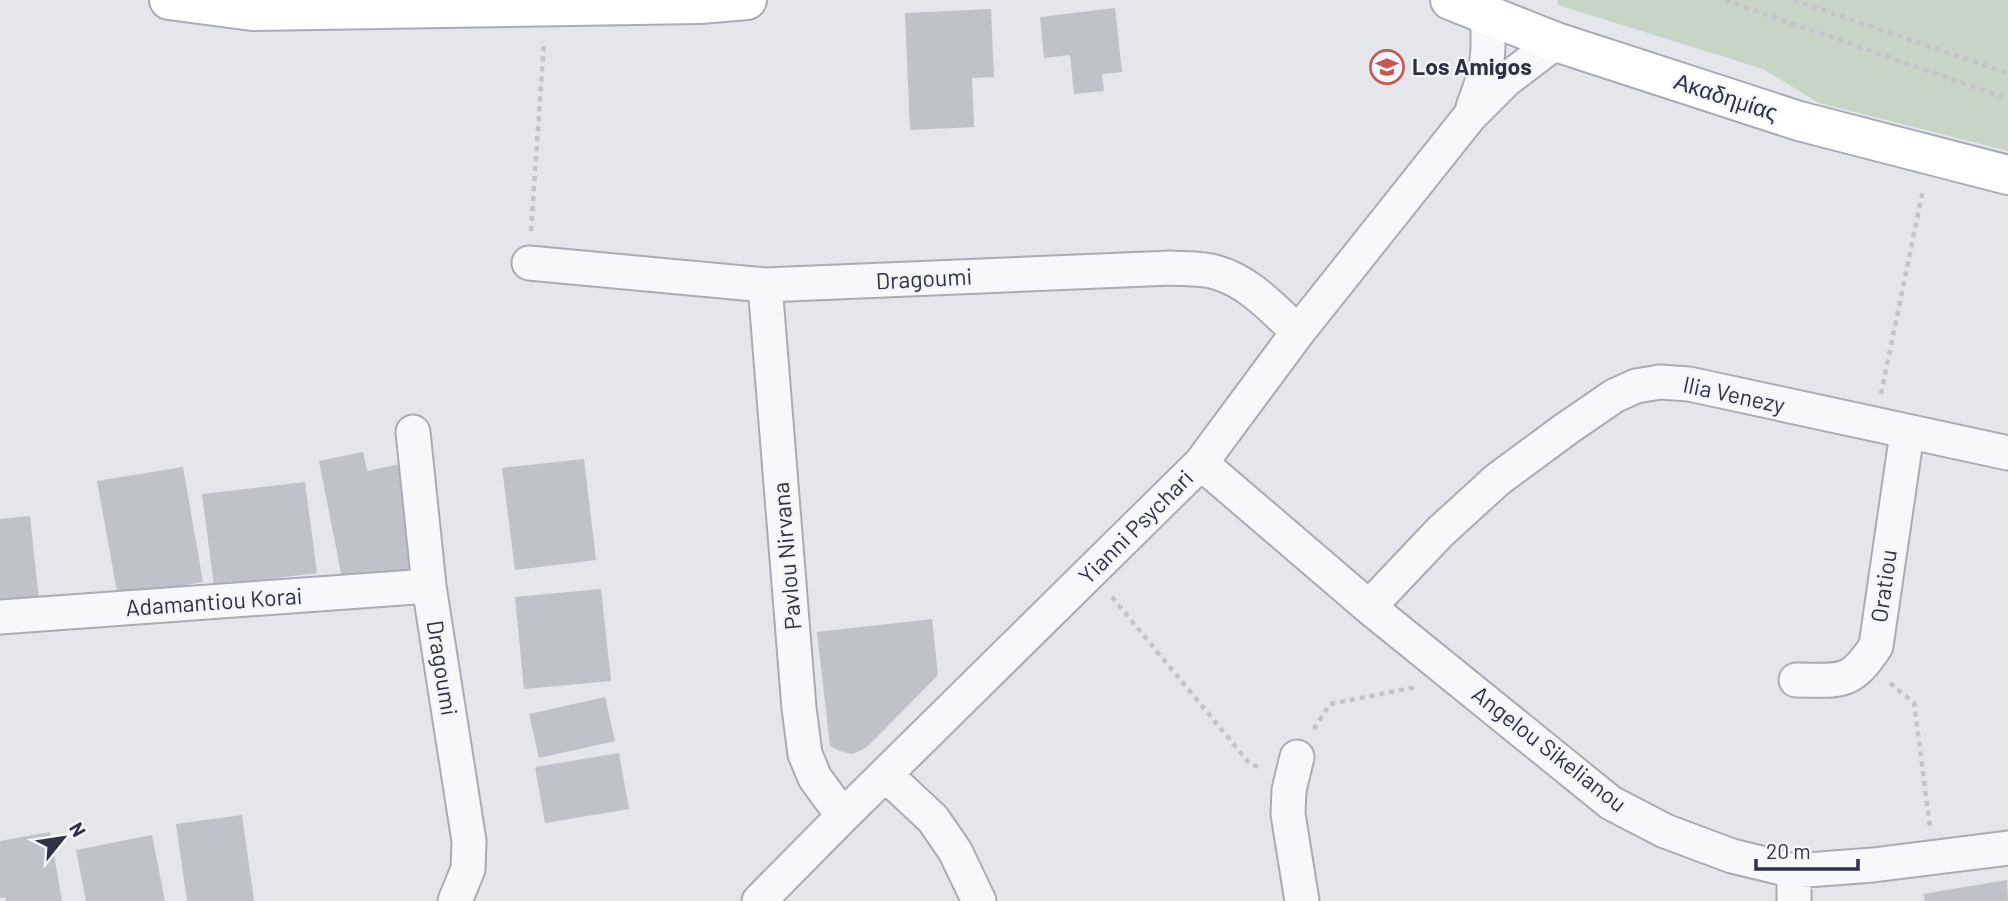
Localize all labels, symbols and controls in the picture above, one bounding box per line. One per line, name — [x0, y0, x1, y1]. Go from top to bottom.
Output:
school or university icon: Los Amigos — [1368, 48, 1406, 86]
place label: Los Amigos — [1412, 52, 1532, 80]
street label: Ακαδημίας — [1671, 66, 1782, 126]
street label: Dragoumi — [875, 261, 973, 295]
street label: Ilia Venezy — [1681, 370, 1788, 419]
street label: Yianni Psychari — [1072, 463, 1198, 589]
street label: Pavlou Nirvana — [766, 481, 806, 631]
street label: Oratiou — [1864, 548, 1902, 624]
street label: Adamantiou Korai — [125, 581, 303, 621]
street label: Dragoumi — [422, 618, 464, 718]
street label: Angelou Sikelianou — [1467, 679, 1632, 817]
north arrow — [28, 803, 98, 873]
text: N — [65, 818, 91, 840]
scale bar — [1756, 828, 1857, 872]
text: 20 m — [1766, 838, 1811, 863]

